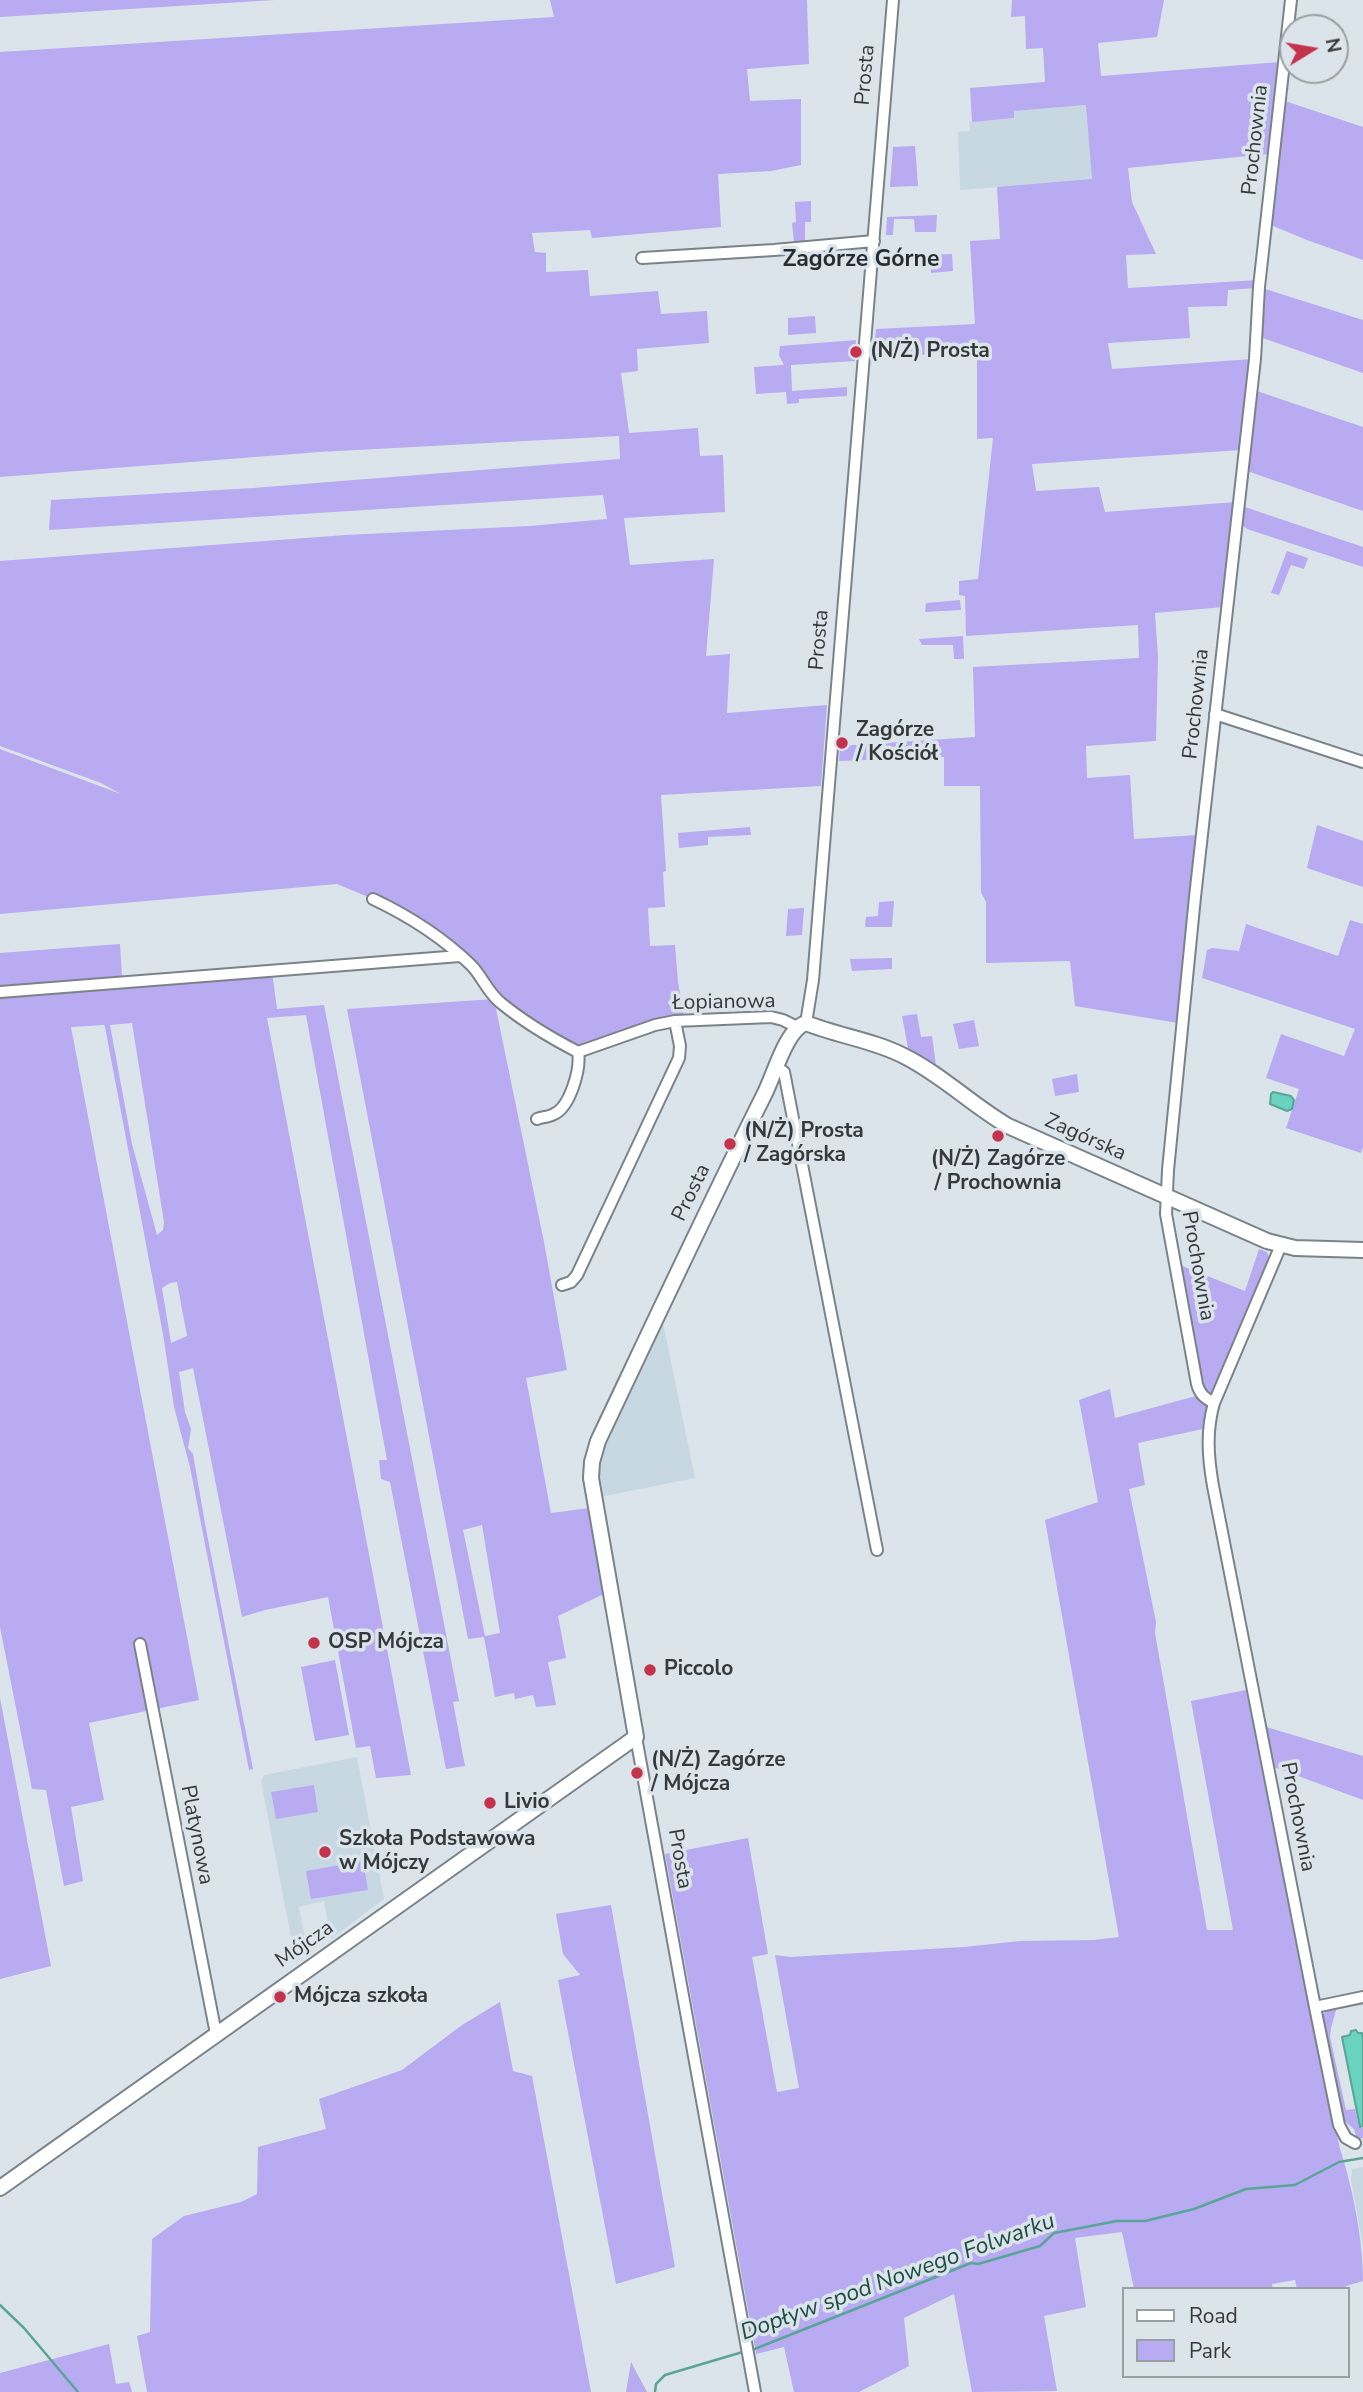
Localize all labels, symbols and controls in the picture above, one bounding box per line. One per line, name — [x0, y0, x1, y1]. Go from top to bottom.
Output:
north arrow — [1279, 14, 1349, 84]
text: N — [1319, 36, 1347, 55]
street label: Prosta — [851, 44, 881, 106]
street label: Prochownia — [1238, 84, 1274, 196]
district label: Zagórze Górne — [783, 246, 939, 274]
place label: (N/Ż) Prosta — [870, 339, 990, 365]
marker: (N/Ż) Prosta — [848, 344, 864, 360]
street label: Prosta — [805, 609, 835, 671]
street label: Prochownia — [1179, 648, 1215, 760]
place label: Zagórze / Kościół — [856, 718, 938, 768]
marker: Zagórze / Kościół — [834, 735, 850, 751]
street label: Łopianowa — [672, 990, 776, 1016]
street label: Zagórska — [1040, 1109, 1130, 1167]
place label: (N/Ż) Prosta / Zagórska — [744, 1119, 864, 1169]
marker: (N/Ż) Zagórze / Prochownia — [990, 1128, 1006, 1144]
marker: (N/Ż) Prosta / Zagórska — [722, 1136, 738, 1152]
place label: (N/Ż) Zagórze / Prochownia — [931, 1147, 1065, 1197]
street label: Prosta — [667, 1160, 717, 1226]
street label: Prochownia — [1175, 1209, 1219, 1323]
place label: OSP Mójcza — [328, 1630, 444, 1656]
marker: OSP Mójcza — [306, 1635, 322, 1651]
place label: Piccolo — [664, 1657, 733, 1683]
marker: Piccolo — [642, 1662, 658, 1678]
place label: (N/Ż) Zagórze / Mójcza — [651, 1748, 786, 1798]
street label: Prochownia — [1274, 1760, 1320, 1874]
marker: (N/Ż) Zagórze / Mójcza — [629, 1765, 645, 1781]
street label: Platynowa — [174, 1783, 218, 1887]
place label: Livio — [504, 1790, 550, 1816]
marker: Livio — [482, 1795, 498, 1811]
place label: Szkoła Podstawowa w Mójczy — [339, 1827, 535, 1877]
street label: Prosta — [661, 1827, 697, 1891]
marker: Szkoła Podstawowa w Mójczy — [317, 1844, 333, 1860]
street label: Mójcza — [271, 1916, 339, 1974]
place label: Mójcza szkoła — [294, 1984, 428, 2010]
marker: Mójcza szkoła — [272, 1989, 288, 2005]
water label: Dopływ spod Nowego Folwarku — [737, 2208, 1059, 2348]
legend — [1122, 2287, 1349, 2378]
text: Road — [1189, 2302, 1238, 2330]
text: Park — [1189, 2337, 1231, 2365]

